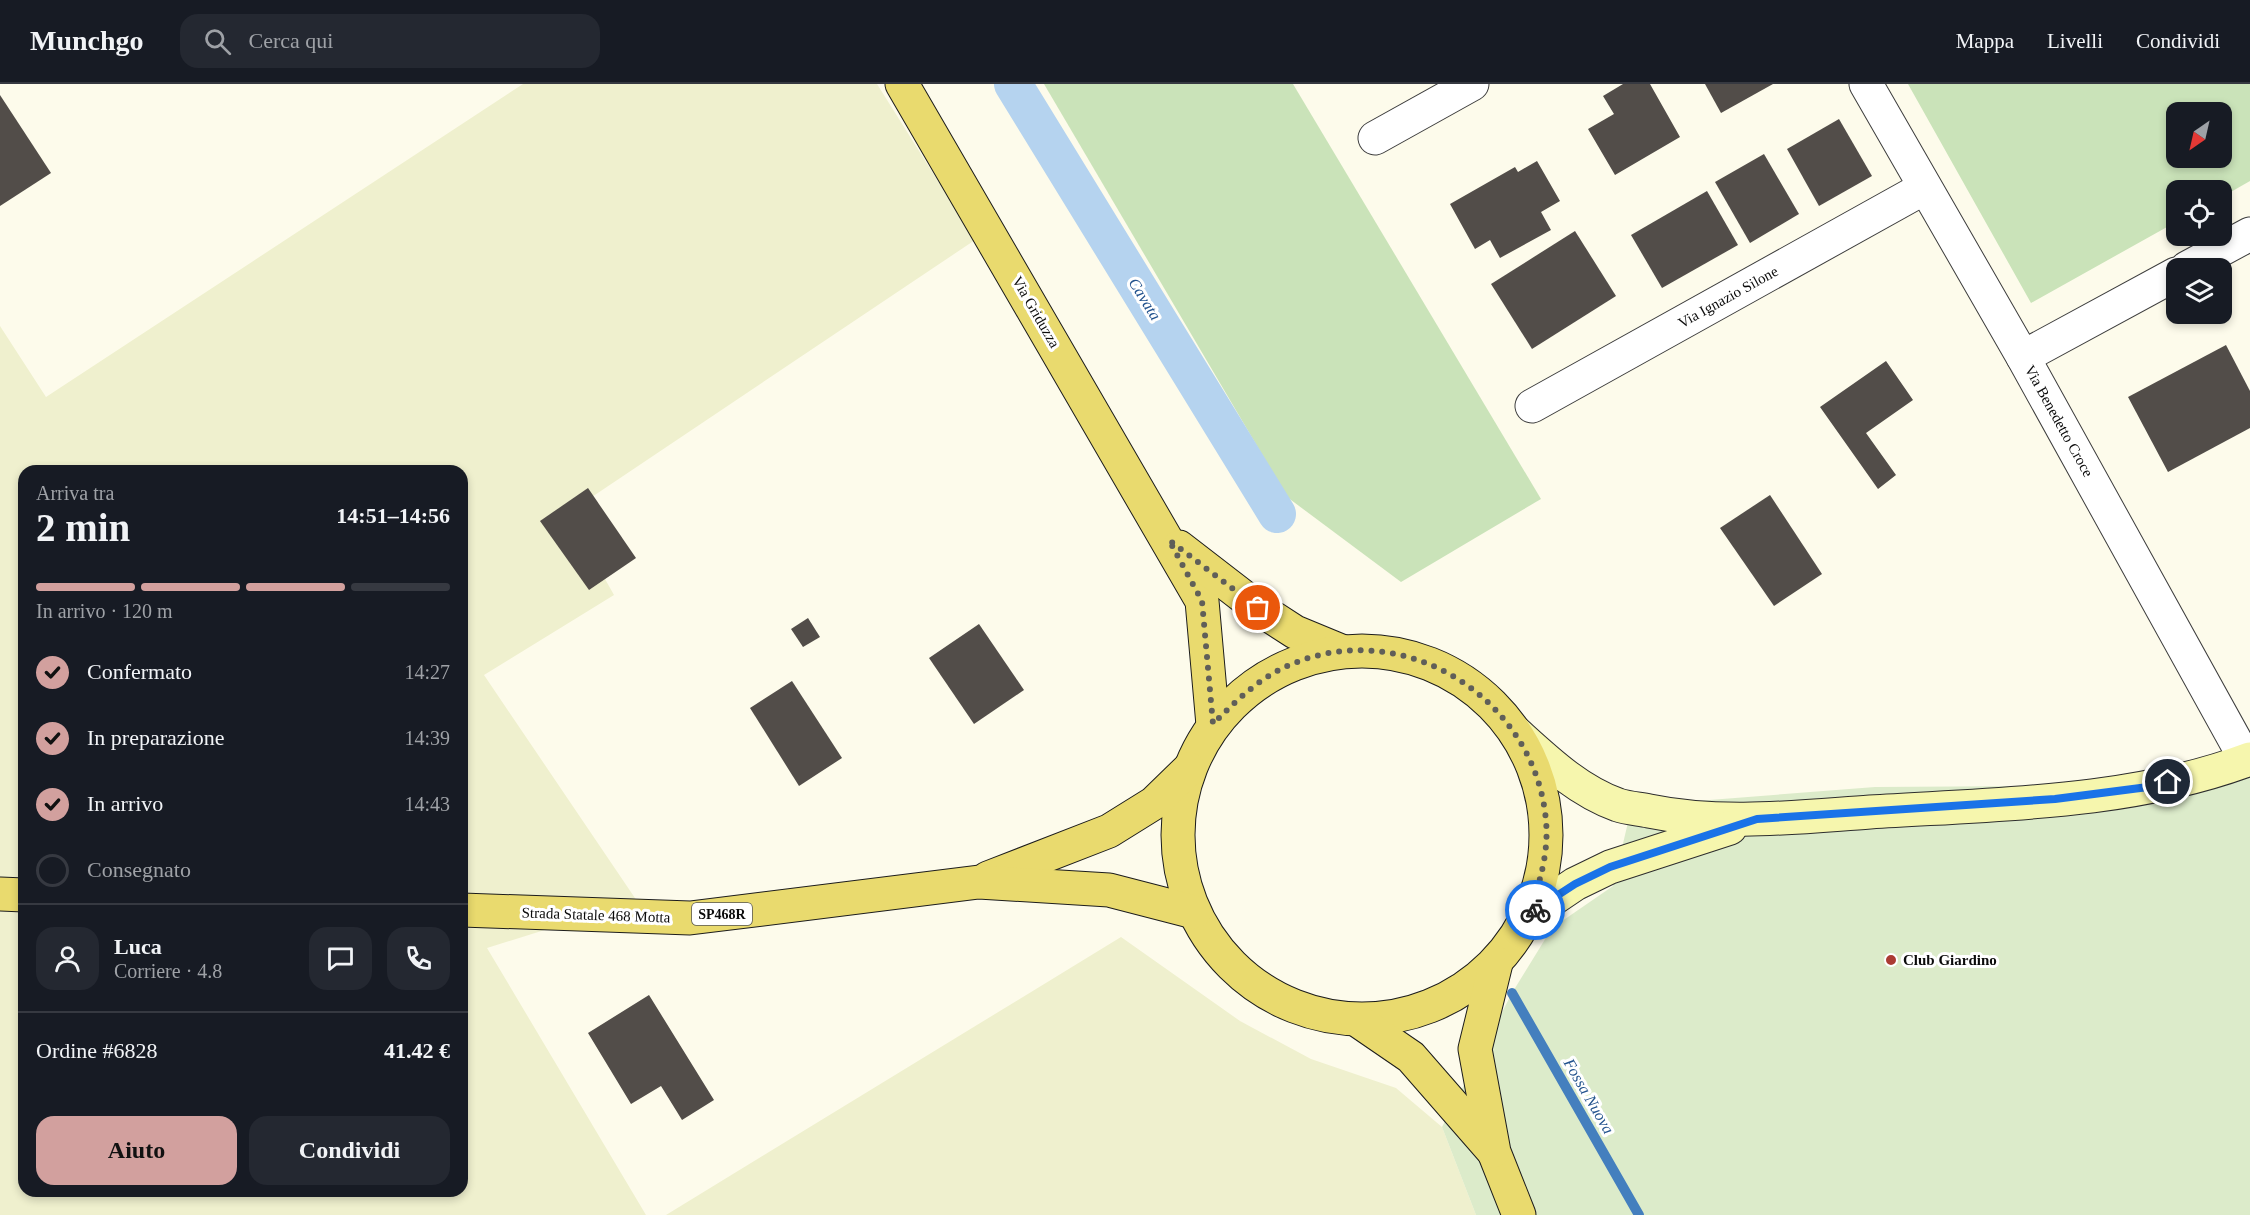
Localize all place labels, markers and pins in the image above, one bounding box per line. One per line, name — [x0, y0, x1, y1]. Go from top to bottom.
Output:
pin — [1232, 582, 1283, 633]
pin — [2142, 756, 2193, 807]
place label: Club Giardino — [1903, 952, 1997, 968]
marker: Club Giardino — [1884, 953, 1898, 967]

